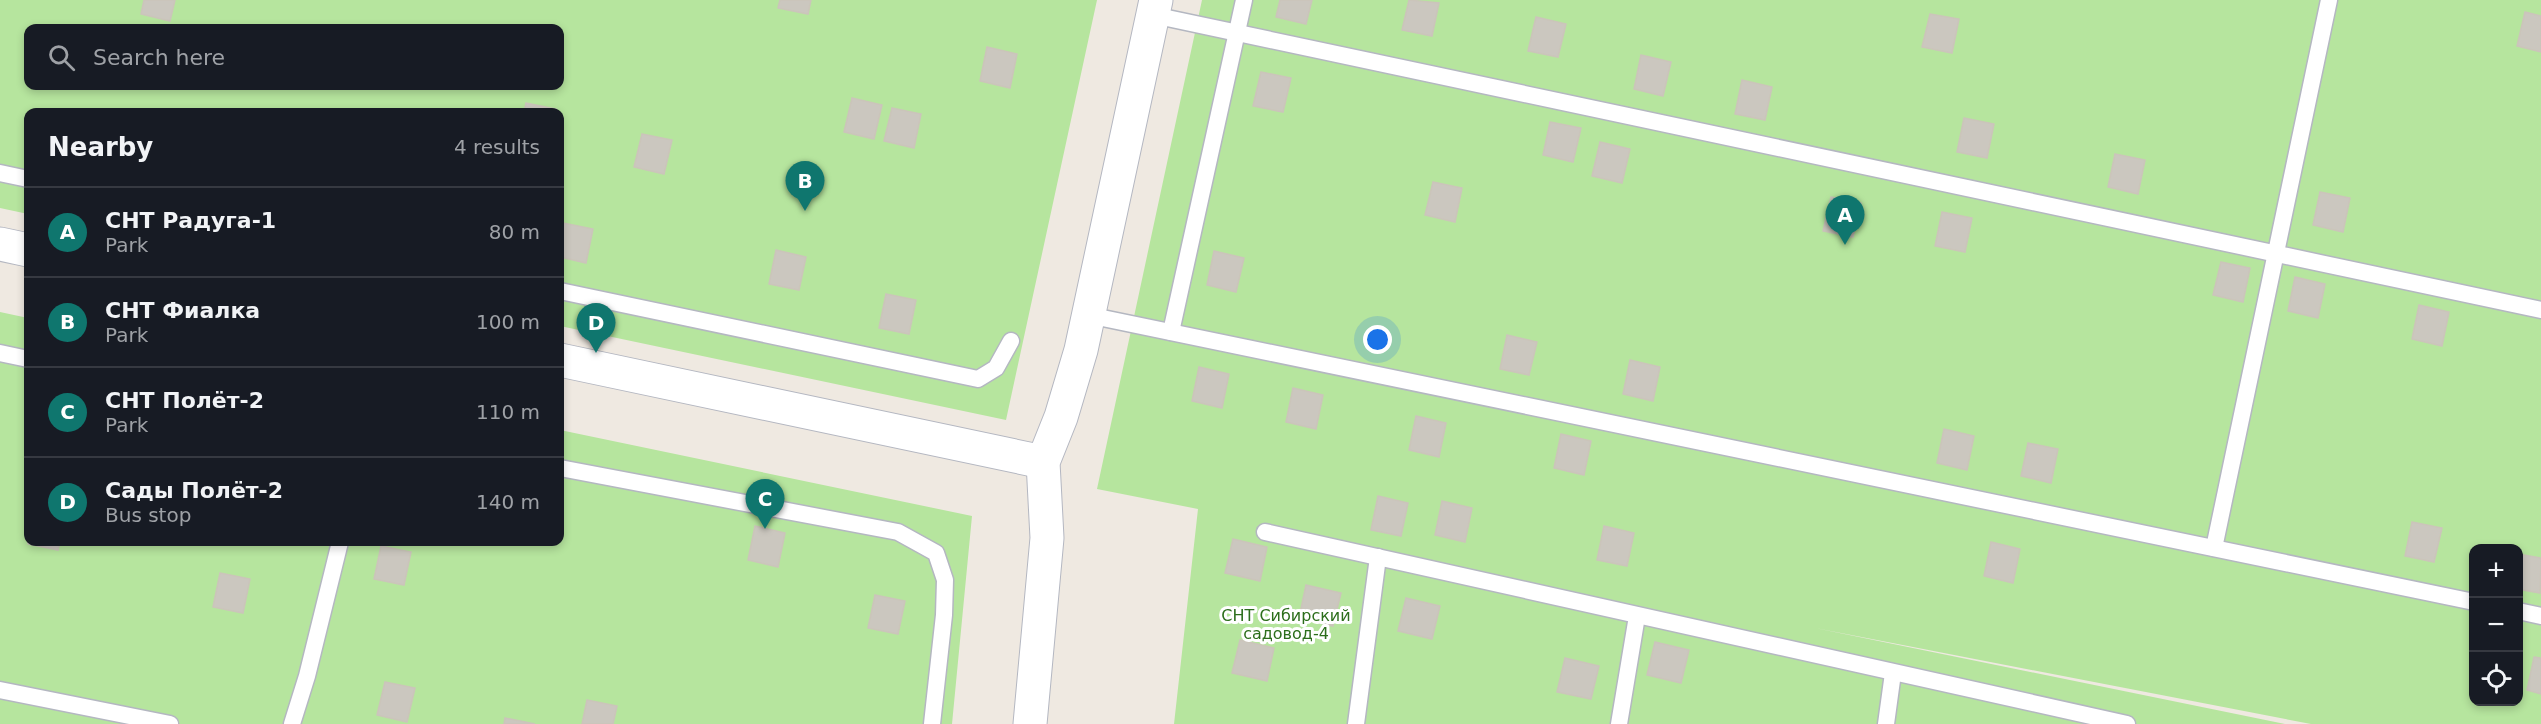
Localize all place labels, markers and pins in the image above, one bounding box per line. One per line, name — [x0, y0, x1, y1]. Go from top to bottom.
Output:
pin: B — [786, 162, 824, 211]
pin: A — [1826, 196, 1864, 245]
pin: D — [576, 304, 616, 353]
pin: C — [746, 480, 784, 529]

